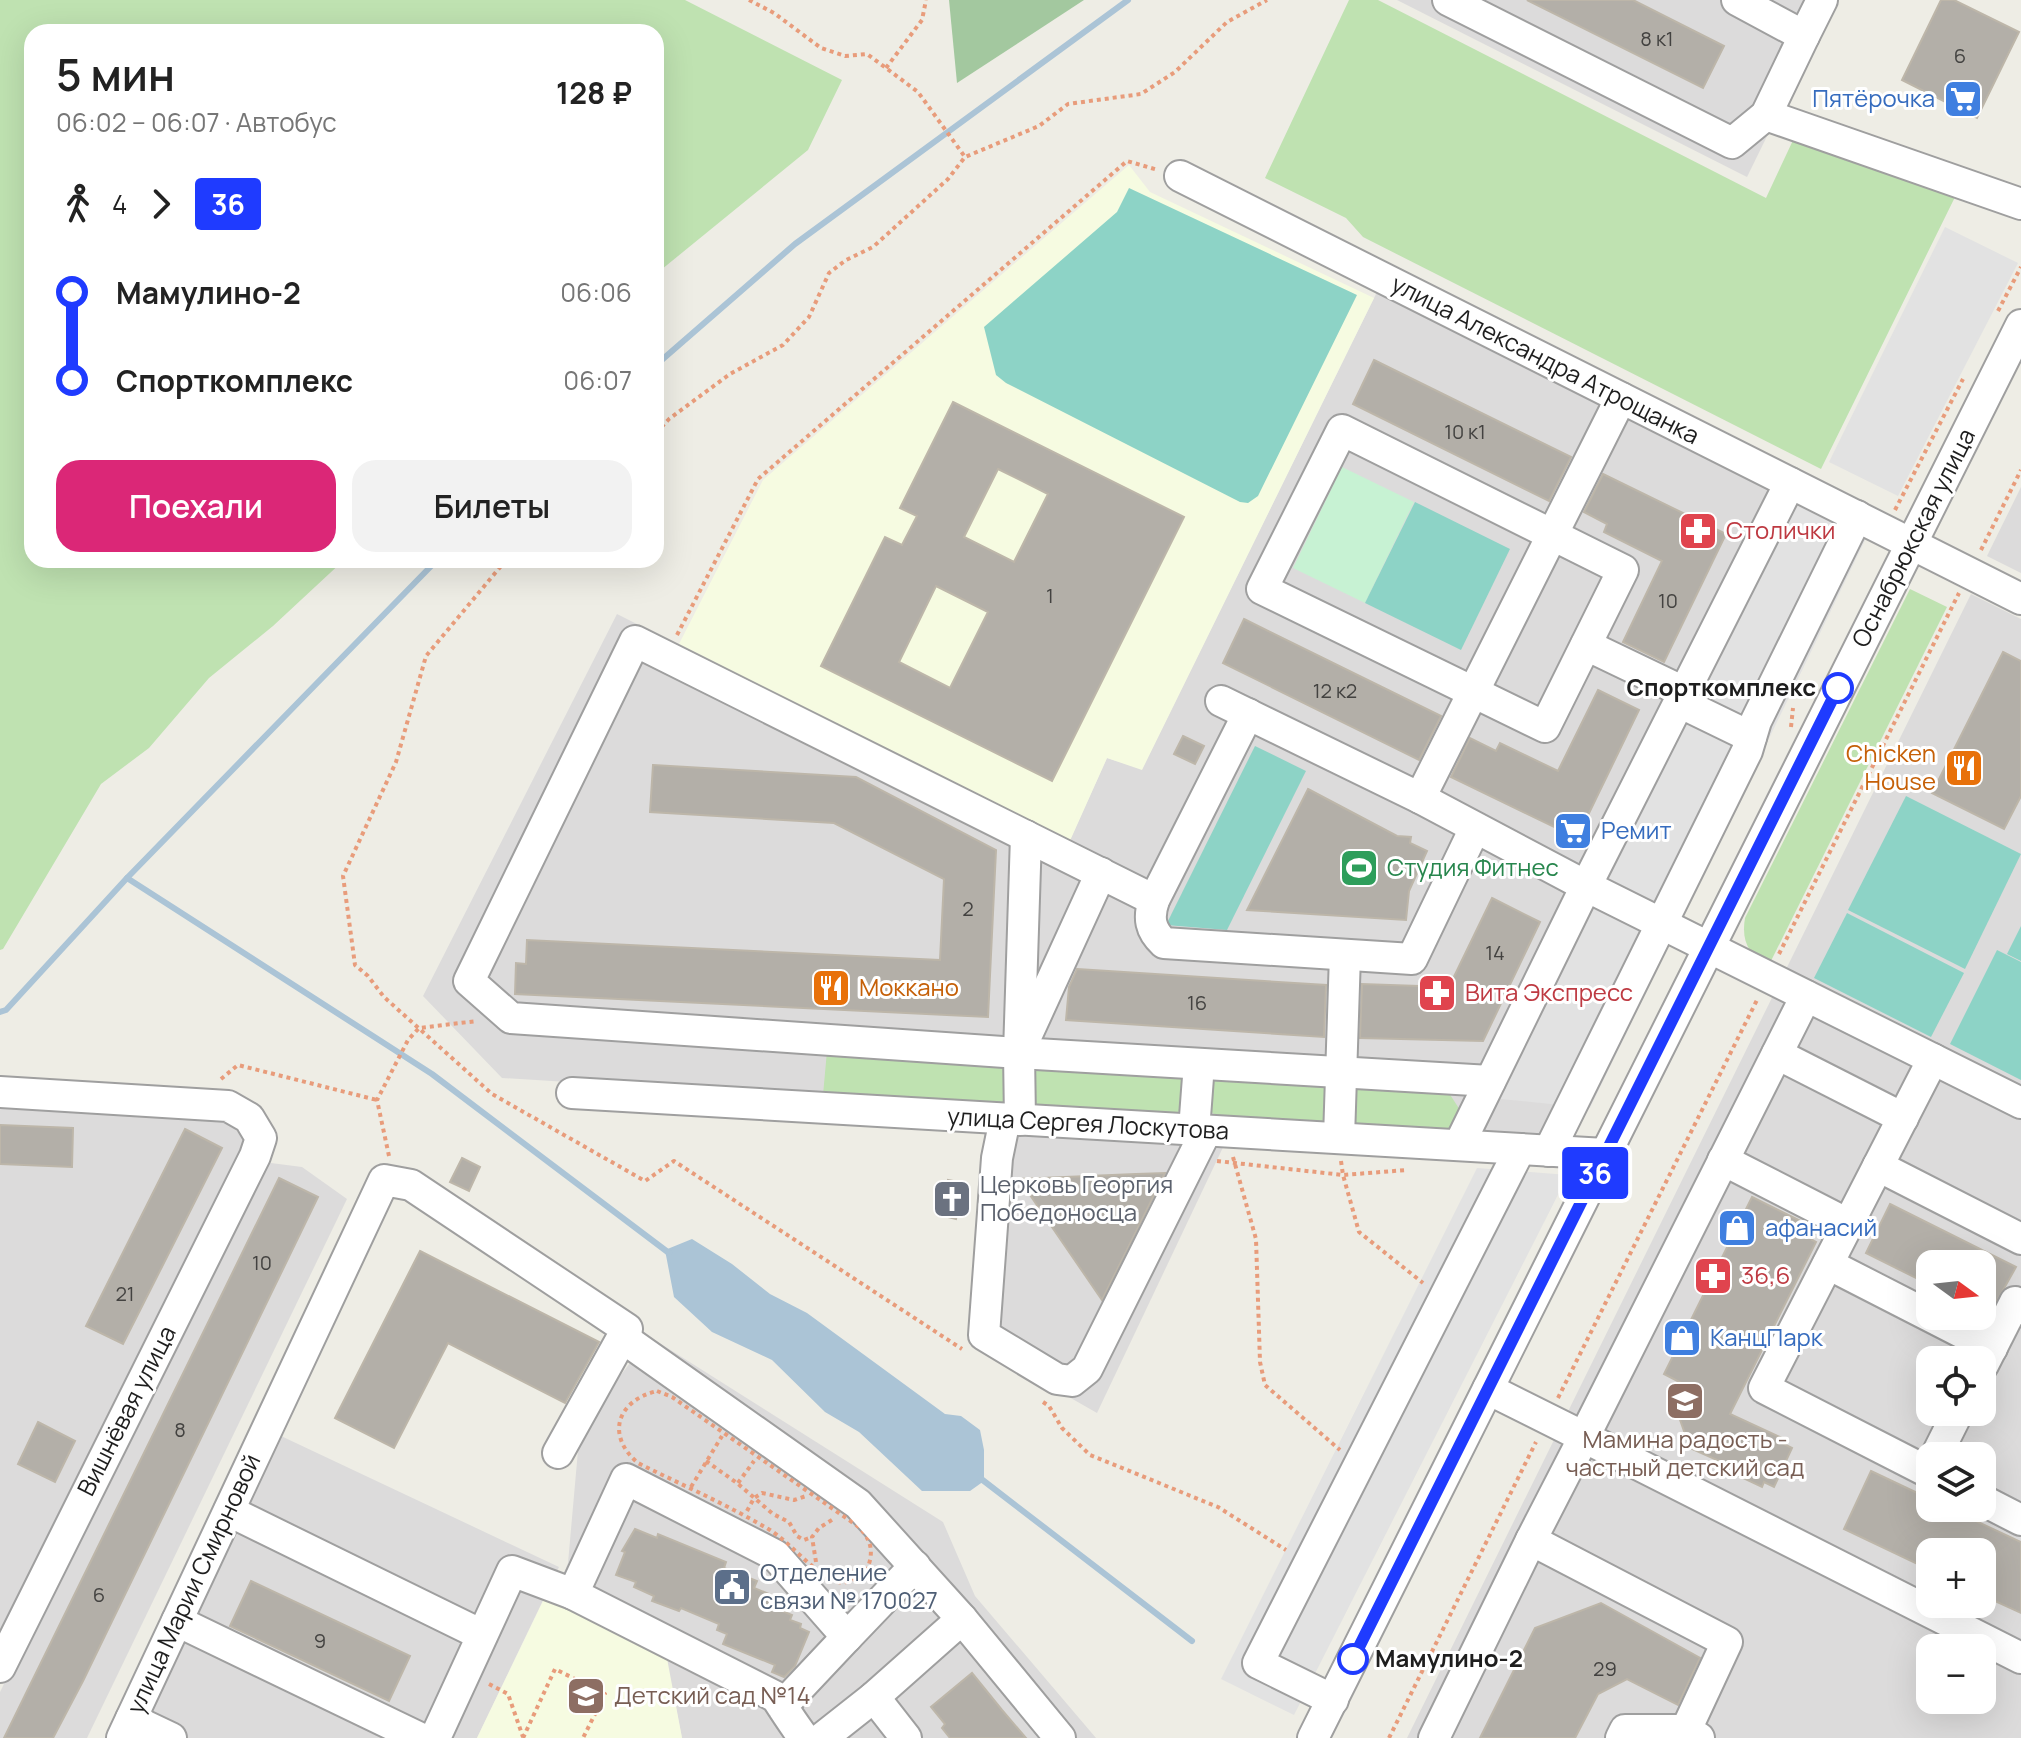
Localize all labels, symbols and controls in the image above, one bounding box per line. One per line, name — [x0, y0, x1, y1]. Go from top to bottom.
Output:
house number: 8 к1 — [1640, 25, 1674, 52]
house number: 6 — [1954, 42, 1966, 69]
text: 5 мин — [56, 44, 175, 104]
text: 128 ₽ — [556, 72, 632, 113]
supermarket icon: Пятёрочка — [1942, 78, 1984, 120]
place label: Пятёрочка — [1812, 81, 1935, 114]
text: 06:02 – 06:07 · Автобус — [56, 104, 337, 140]
icon: walk — [56, 182, 100, 226]
icon: forward — [139, 182, 183, 226]
text: 36 — [211, 185, 245, 223]
text: 4 — [112, 186, 127, 222]
street label: улица Александра Атрощанка — [1386, 266, 1705, 451]
text: Мамулино-2 — [116, 272, 301, 313]
text: 06:06 — [560, 274, 632, 310]
text: Спорткомплекс — [116, 360, 353, 401]
text: 06:07 — [563, 362, 632, 398]
house number: 10 к1 — [1444, 418, 1486, 445]
street label: Оснабрюкская улица — [1843, 422, 1982, 652]
button: Поехали — [56, 460, 336, 552]
button: Билеты — [352, 460, 632, 552]
pharmacy icon: Столички — [1677, 510, 1719, 552]
place label: Столички — [1726, 513, 1835, 546]
house number: 1 — [1046, 582, 1054, 609]
house number: 10 — [1658, 587, 1678, 614]
place label: Спорткомплекс — [1626, 670, 1816, 703]
marker: Спорткомплекс — [1823, 673, 1853, 703]
house number: 12 к2 — [1313, 677, 1357, 704]
place label: Chicken House — [1846, 736, 1936, 797]
restaurant icon: Chicken House — [1943, 747, 1985, 789]
supermarket icon: Ремит — [1552, 810, 1594, 852]
place label: Ремит — [1601, 813, 1672, 846]
sports icon: Студия Фитнес — [1338, 847, 1380, 889]
place label: Студия Фитнес — [1387, 850, 1559, 883]
house number: 2 — [962, 895, 974, 922]
house number: 14 — [1485, 939, 1505, 966]
restaurant icon: Моккано — [810, 967, 852, 1009]
place label: Моккано — [859, 970, 959, 1003]
pharmacy icon: Вита Экспресс — [1416, 972, 1458, 1014]
place label: Вита Экспресс — [1465, 975, 1633, 1008]
house number: 16 — [1187, 989, 1207, 1016]
street label: улица Сергея Лоскутова — [946, 1099, 1230, 1146]
line badge: 36 — [1559, 1147, 1631, 1199]
text: 36 — [1578, 1154, 1612, 1192]
place label: Церковь Георгия Победоносца — [980, 1167, 1173, 1228]
church icon: Церковь Георгия Победоносца — [931, 1178, 973, 1220]
shop icon: афанасий — [1716, 1207, 1758, 1249]
place label: афанасий — [1765, 1210, 1877, 1243]
house number: 10 — [252, 1249, 272, 1276]
north arrow — [1916, 1250, 1996, 1330]
map controls — [1916, 1250, 1996, 1714]
pharmacy icon: 36,6 — [1692, 1255, 1734, 1297]
place label: 36,6 — [1741, 1258, 1790, 1291]
house number: 21 — [115, 1280, 135, 1307]
shop icon: КанцПарк — [1661, 1317, 1703, 1359]
street label: Вишнёвая улица — [69, 1320, 183, 1501]
place label: КанцПарк — [1710, 1320, 1824, 1353]
button: locate — [1916, 1346, 1996, 1426]
school or university icon: Мамина радость - частный детский сад — [1664, 1380, 1706, 1422]
house number: 8 — [174, 1416, 186, 1443]
place label: Мамина радость - частный детский сад — [1566, 1422, 1804, 1483]
button: layers — [1916, 1442, 1996, 1522]
street label: улица Марии Смирновой — [118, 1448, 267, 1719]
button: + — [1916, 1538, 1996, 1618]
place label: Отделение связи № 170027 — [760, 1555, 938, 1616]
public building icon: Отделение связи № 170027 — [711, 1566, 753, 1608]
house number: 6 — [93, 1581, 105, 1608]
house number: 9 — [314, 1627, 326, 1654]
button: − — [1916, 1634, 1996, 1714]
place label: Мамулино-2 — [1375, 1641, 1523, 1674]
marker: Мамулино-2 — [1338, 1644, 1368, 1674]
house number: 29 — [1593, 1655, 1617, 1682]
school or university icon: Детский сад №14 — [565, 1675, 607, 1717]
place label: Детский сад №14 — [614, 1678, 811, 1711]

